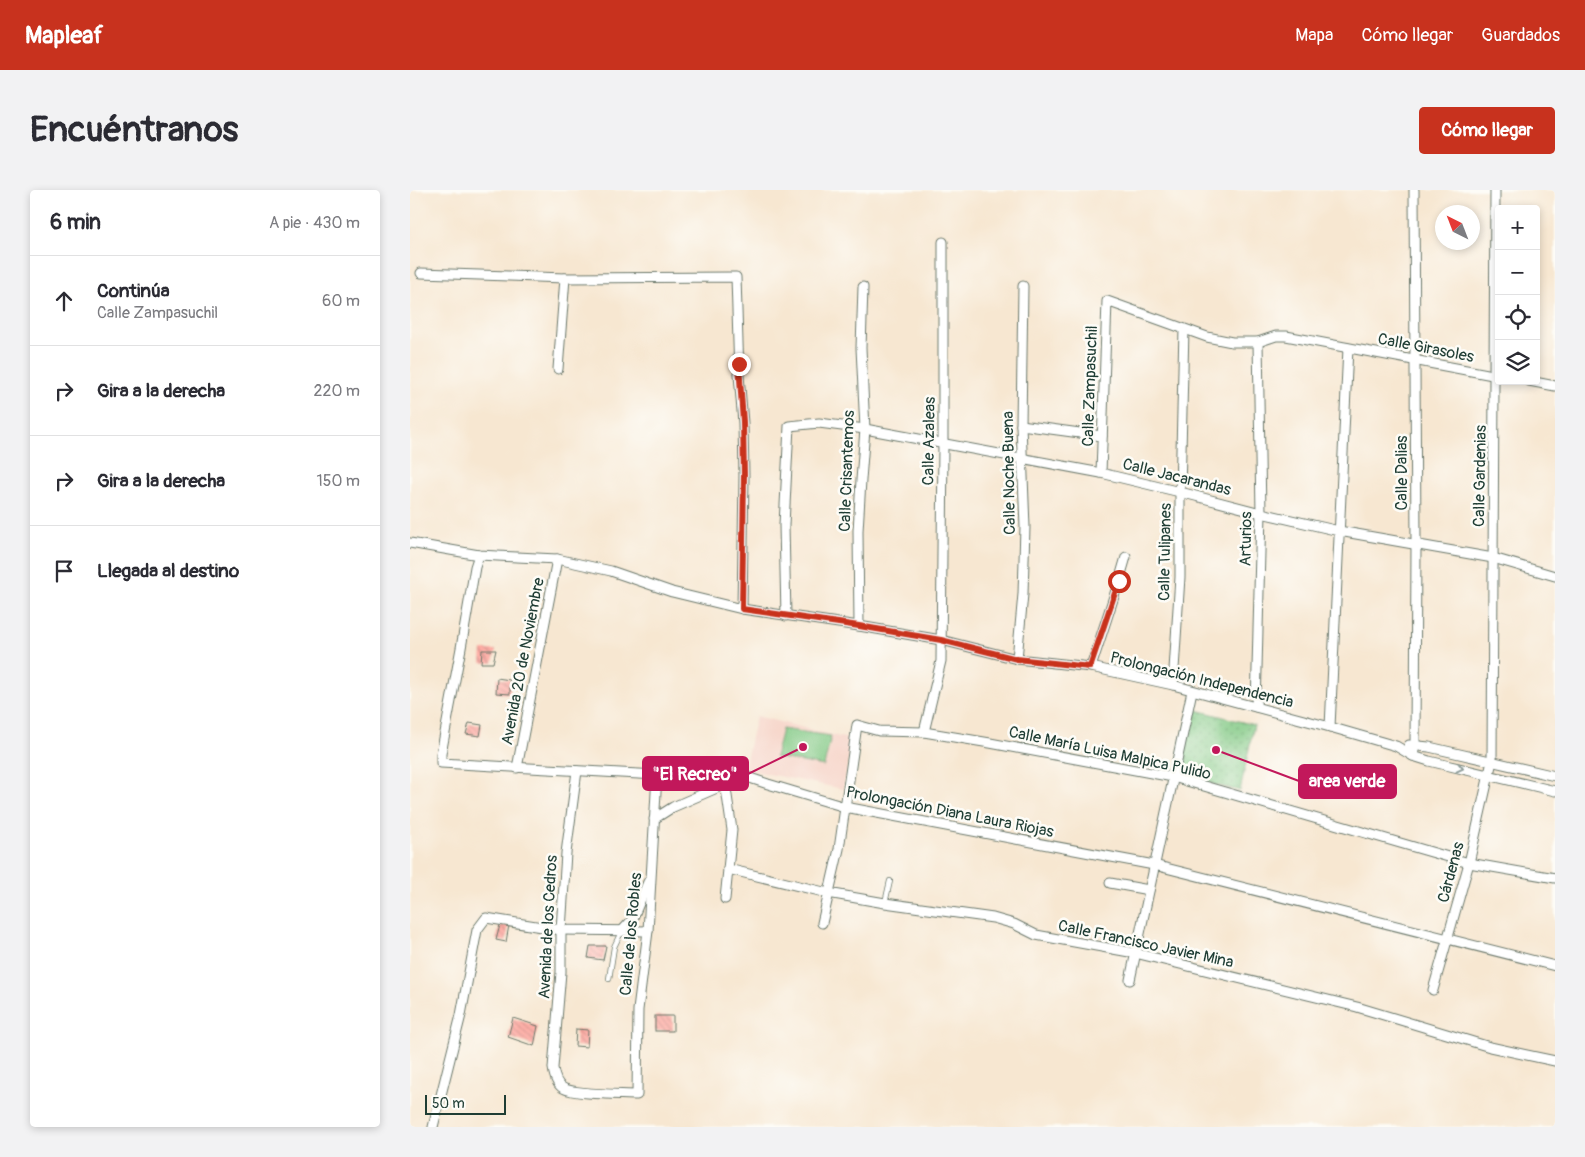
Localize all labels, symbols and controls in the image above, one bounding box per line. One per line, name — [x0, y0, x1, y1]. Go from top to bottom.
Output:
text: Mapleaf — [25, 21, 103, 50]
text: Mapa — [1295, 24, 1333, 47]
text: Cómo llegar — [1361, 24, 1453, 47]
text: Guardados — [1481, 24, 1560, 47]
button: Cómo llegar — [1419, 107, 1555, 154]
text: Encuéntranos — [30, 108, 238, 152]
north arrow — [1435, 205, 1480, 250]
map controls — [1495, 205, 1540, 385]
button: + — [1495, 205, 1540, 250]
text: 6 min — [50, 209, 101, 236]
text: A pie · 430 m — [269, 213, 360, 233]
button: − — [1495, 250, 1540, 295]
text: Continúa — [97, 279, 170, 303]
icon: ahead — [50, 287, 78, 315]
text: 60 m — [322, 291, 360, 311]
button: locate — [1495, 295, 1540, 340]
text: Calle Zampasuchil — [97, 303, 218, 323]
street label: Calle Zampasuchil — [1078, 325, 1102, 447]
street label: Calle Girasoles — [1376, 329, 1476, 367]
button: layers — [1495, 340, 1540, 385]
route end — [728, 353, 751, 376]
icon: right — [50, 377, 78, 405]
text: Gira a la derecha — [97, 379, 225, 403]
text: 220 m — [314, 381, 360, 401]
street label: Calle Azaleas — [918, 397, 940, 485]
street label: Calle Crisantemos — [835, 410, 859, 532]
street label: Calle Noche Buena — [998, 411, 1020, 535]
street label: Calle Gardenias — [1469, 425, 1491, 527]
street label: Calle Dalias — [1392, 435, 1412, 511]
street label: Calle Jacarandas — [1120, 454, 1233, 500]
icon: right — [50, 467, 78, 495]
text: Gira a la derecha — [97, 469, 225, 493]
text: 150 m — [316, 471, 360, 491]
street label: Calle Tulipanes — [1154, 503, 1176, 601]
street label: Arturios — [1236, 511, 1256, 567]
icon: arrive — [50, 557, 78, 585]
text: Llegada al destino — [97, 559, 239, 583]
route start — [1108, 570, 1131, 593]
street label: Avenida 20 de Noviembre — [497, 576, 549, 747]
street label: Prolongación Independencia — [1108, 648, 1295, 712]
street label: Calle María Luisa Malpica Pulido — [1007, 722, 1213, 784]
callout: "El Recreo" — [643, 757, 748, 790]
one-way arrow — [1455, 762, 1464, 773]
text: "El Recreo" — [652, 763, 738, 786]
callout: area verde — [1299, 765, 1396, 798]
text: area verde — [1309, 770, 1386, 793]
street label: Prolongación Diana Laura Riojas — [844, 782, 1055, 842]
street label: Cárdenas — [1433, 840, 1469, 905]
street label: Avenida de los Cedros — [534, 855, 562, 999]
street label: Calle de los Robles — [616, 872, 646, 996]
street label: Calle Francisco Javier Mina — [1056, 916, 1235, 972]
scale bar — [425, 1092, 506, 1115]
text: 50 m — [432, 1095, 465, 1112]

